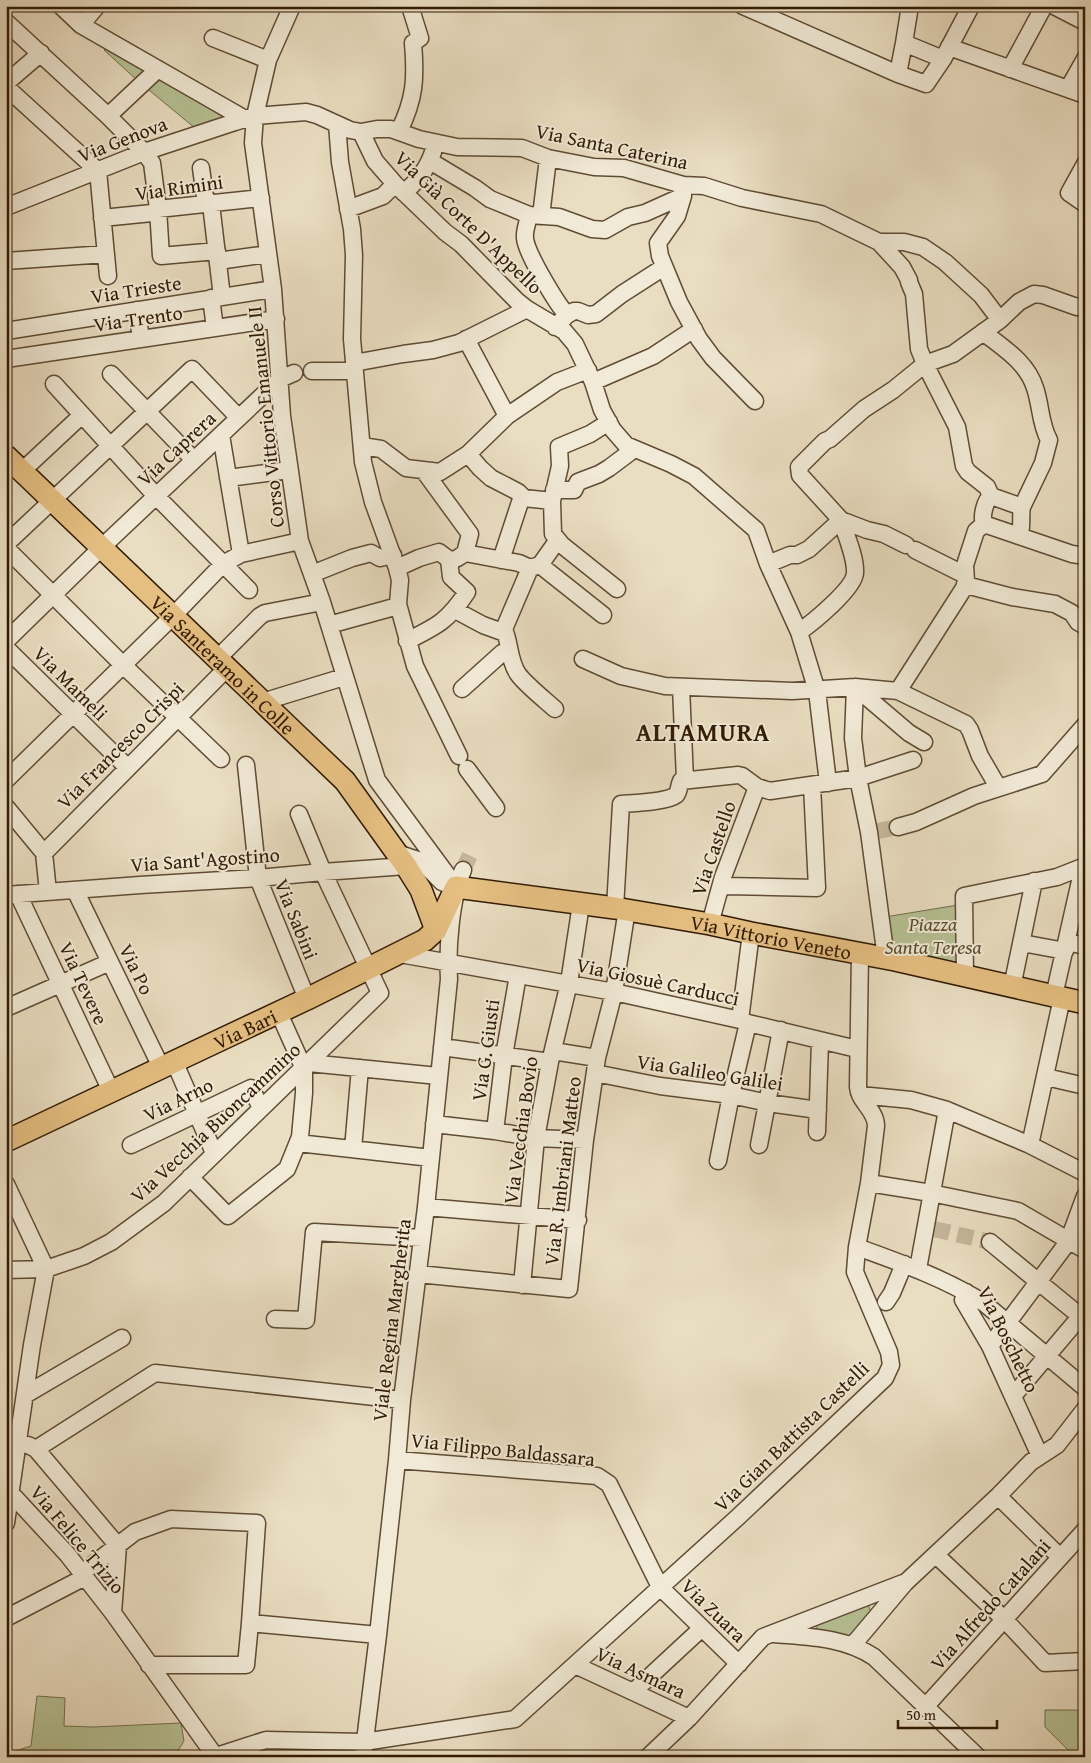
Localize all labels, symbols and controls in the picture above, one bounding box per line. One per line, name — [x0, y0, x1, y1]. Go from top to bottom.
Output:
street label: Via Genova — [73, 108, 171, 169]
street label: Via Santa Caterina — [533, 116, 691, 176]
street label: Via Già Corte D'Appello — [388, 144, 550, 300]
street label: Via Rimini — [133, 166, 225, 208]
street label: Via Trieste — [89, 268, 183, 310]
street label: Via Trento — [92, 297, 184, 339]
street label: Corso Vittorio Emanuele II — [239, 305, 291, 529]
street label: Via Caprera — [130, 403, 222, 492]
street label: Via Santeramo in Colle — [144, 588, 302, 741]
street label: Via Mameli — [27, 639, 115, 727]
street label: Via Francesco Crispi — [50, 674, 191, 815]
district label: ALTAMURA — [636, 714, 770, 750]
street label: Via Castello — [683, 797, 743, 899]
street label: Via Sant'Agostino — [129, 839, 281, 879]
street label: Via Sabini — [268, 874, 326, 964]
street label: Via Vittorio Veneto — [688, 906, 854, 966]
park label: Piazza Santa Teresa — [884, 909, 982, 961]
street label: Via Tevere — [52, 937, 116, 1029]
street label: Via Po — [112, 939, 162, 999]
street label: Via Giosuè Carducci — [574, 950, 743, 1013]
street label: Via G. Giusti — [464, 997, 507, 1103]
street label: Via Bari — [208, 1001, 282, 1056]
street label: Via Vecchia Buoncammino — [123, 1035, 307, 1209]
street label: Via Galileo Galilei — [635, 1046, 786, 1098]
street label: Via Vecchia Bovio — [495, 1054, 545, 1206]
street label: Via Arno — [138, 1070, 218, 1128]
street label: Via R. Imbriani Matteo — [536, 1075, 588, 1267]
street label: Viale Regina Margherita — [364, 1216, 418, 1423]
street label: Via Boschetto — [971, 1281, 1047, 1397]
street label: Via Gian Battista Castelli — [707, 1354, 875, 1518]
street label: Via Filippo Baldassara — [410, 1425, 597, 1473]
street label: Via Felice Trizio — [24, 1478, 132, 1600]
street label: Via Alfredo Catalani — [923, 1532, 1057, 1676]
street label: Via Zuara — [675, 1571, 754, 1649]
street label: Via Asmara — [591, 1639, 691, 1706]
scale bar — [898, 1698, 997, 1730]
text: 50 m — [906, 1704, 937, 1725]

